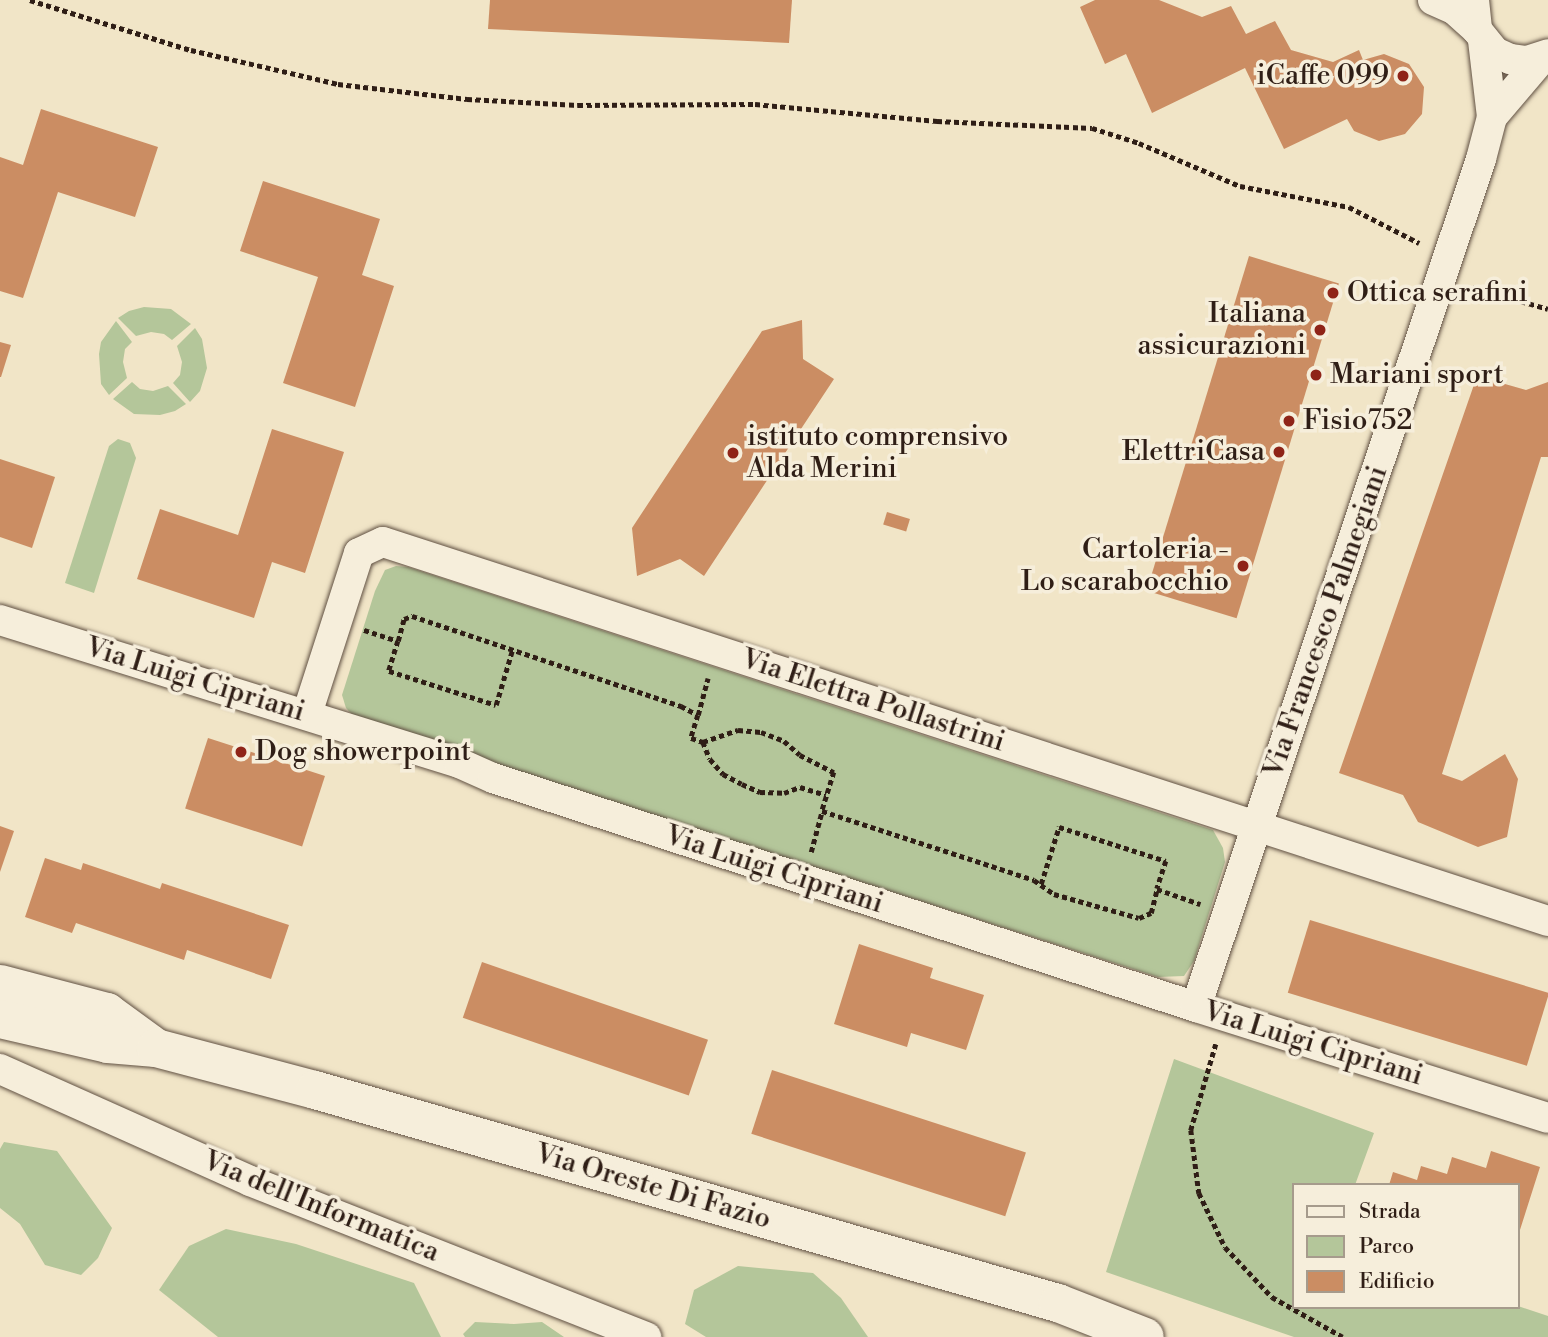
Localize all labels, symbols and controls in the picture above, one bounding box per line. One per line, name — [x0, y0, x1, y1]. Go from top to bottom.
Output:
place label: iCaffe 099 — [1256, 59, 1389, 93]
marker: iCaffe 099 — [1395, 68, 1411, 84]
place label: Ottica serafini — [1347, 276, 1528, 310]
marker: Ottica serafini — [1325, 285, 1341, 301]
place label: Italiana assicurazioni — [1137, 297, 1306, 363]
marker: Italiana assicurazioni — [1312, 322, 1328, 338]
place label: Mariani sport — [1330, 358, 1504, 392]
marker: Mariani sport — [1308, 367, 1324, 383]
place label: Fisio752 — [1303, 404, 1413, 438]
marker: Fisio752 — [1281, 413, 1297, 429]
place label: istituto comprensivo Alda Merini — [747, 420, 1008, 486]
place label: ElettriCasa — [1122, 435, 1265, 469]
marker: ElettriCasa — [1271, 444, 1287, 460]
marker: istituto comprensivo Alda Merini — [725, 445, 741, 461]
street label: Via Francesco Palmegiani — [1257, 462, 1395, 782]
place label: Cartoleria - Lo scarabocchio — [1021, 533, 1229, 599]
marker: Cartoleria - Lo scarabocchio — [1235, 558, 1251, 574]
street label: Via Luigi Cipriani — [81, 631, 309, 729]
street label: Via Elettra Pollastrini — [737, 643, 1009, 759]
place label: Dog showerpoint — [255, 735, 471, 769]
marker: Dog showerpoint — [233, 744, 249, 760]
street label: Via Luigi Cipriani — [661, 819, 887, 921]
street label: Via Luigi Cipriani — [1199, 995, 1427, 1093]
street label: Via Oreste Di Fazio — [531, 1137, 775, 1237]
street label: Via dell'Informatica — [198, 1144, 444, 1270]
legend — [1292, 1183, 1520, 1309]
text: Strada — [1359, 1199, 1421, 1225]
text: Parco — [1359, 1234, 1414, 1260]
text: Edificio — [1359, 1269, 1435, 1295]

